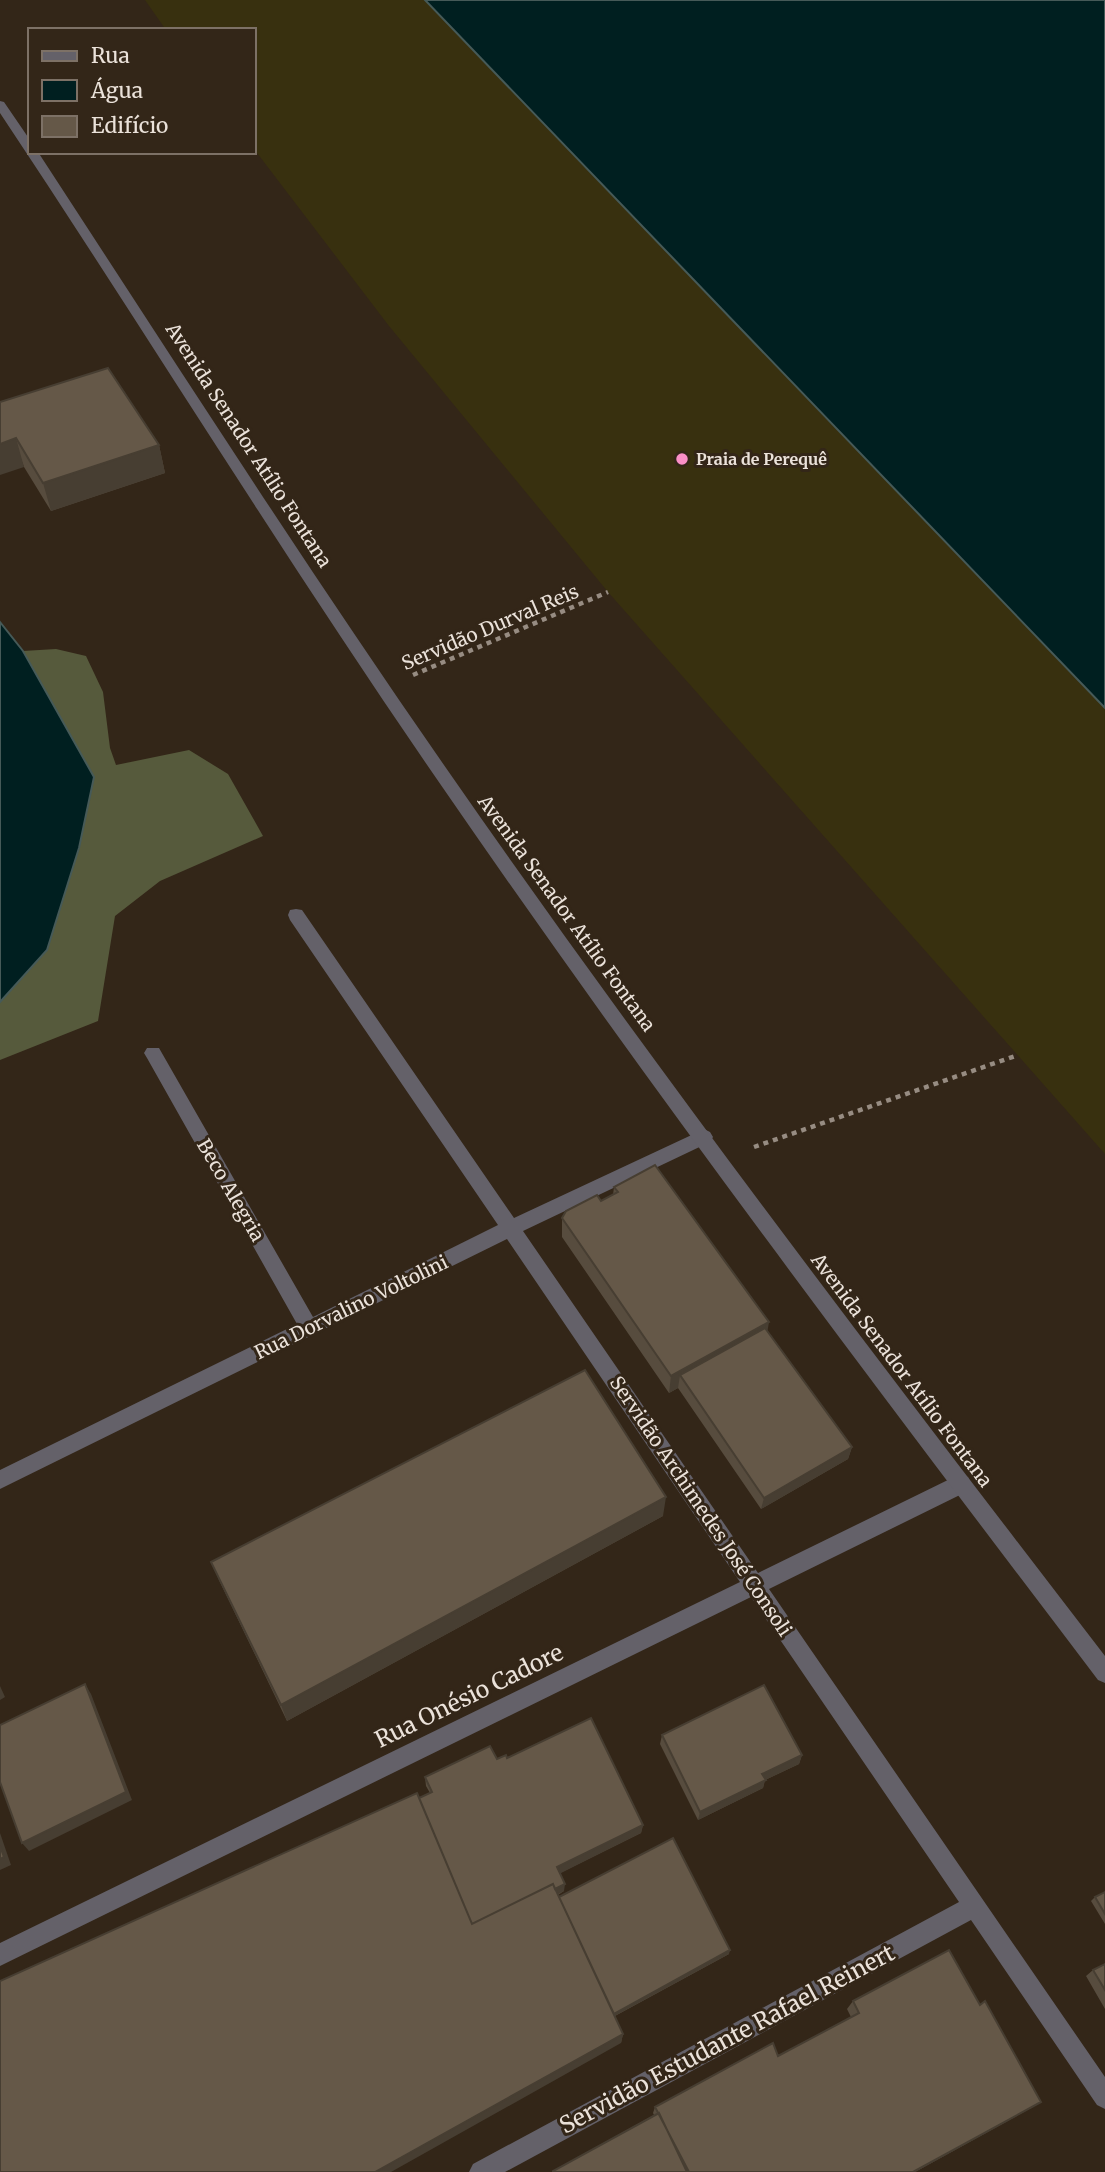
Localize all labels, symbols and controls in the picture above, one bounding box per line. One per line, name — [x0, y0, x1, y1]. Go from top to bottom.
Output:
legend — [28, 28, 256, 154]
text: Rua — [91, 42, 130, 69]
text: Água — [90, 76, 143, 104]
text: Edifício — [91, 112, 168, 139]
street label: Avenida Senador Atílio Fontana — [160, 317, 337, 572]
place label: Praia de Perequê — [696, 449, 827, 469]
marker: Praia de Perequê — [674, 451, 690, 467]
street label: Servidão Durval Reis — [398, 579, 582, 675]
street label: Avenida Senador Atílio Fontana — [472, 789, 661, 1036]
street label: Beco Alegria — [192, 1134, 270, 1246]
street label: Avenida Senador Atílio Fontana — [806, 1247, 998, 1492]
street label: Rua Dorvalino Voltolini — [250, 1250, 452, 1364]
street label: Servidão Archimedes José Consoli — [605, 1371, 797, 1641]
street label: Rua Onésio Cadore — [370, 1637, 568, 1754]
street label: Servidão Estudante Rafael Reinert — [554, 1938, 899, 2140]

